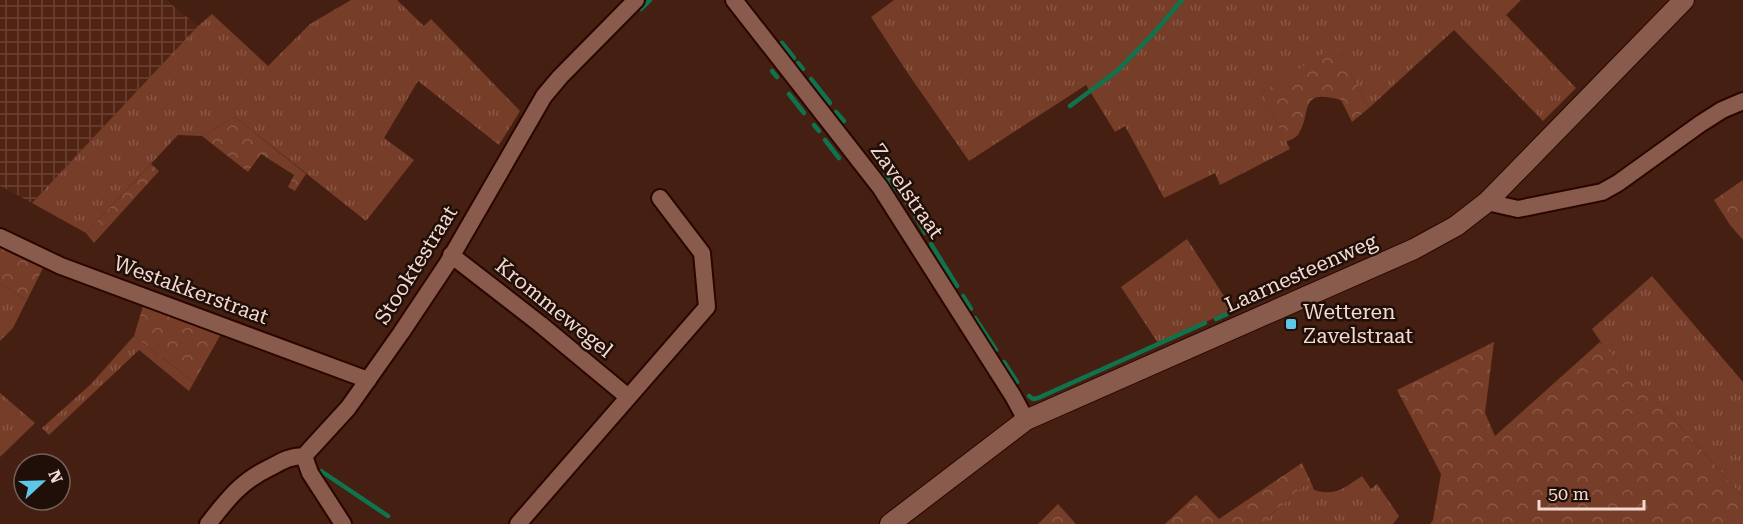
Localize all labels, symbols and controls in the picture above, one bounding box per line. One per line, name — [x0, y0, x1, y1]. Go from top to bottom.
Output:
street label: Zavelstraat — [866, 139, 948, 243]
street label: Stooktestraat — [370, 201, 462, 329]
street label: Laarnesteenweg — [1221, 229, 1381, 317]
street label: Westakkerstraat — [110, 251, 272, 329]
street label: Krommewegel — [491, 253, 618, 363]
place label: Wetteren Zavelstraat — [1303, 300, 1413, 348]
marker: Wetteren Zavelstraat — [1284, 317, 1298, 331]
north arrow — [12, 452, 72, 512]
text: N — [44, 467, 67, 486]
scale bar — [1539, 473, 1644, 511]
text: 50 m — [1548, 483, 1589, 504]

